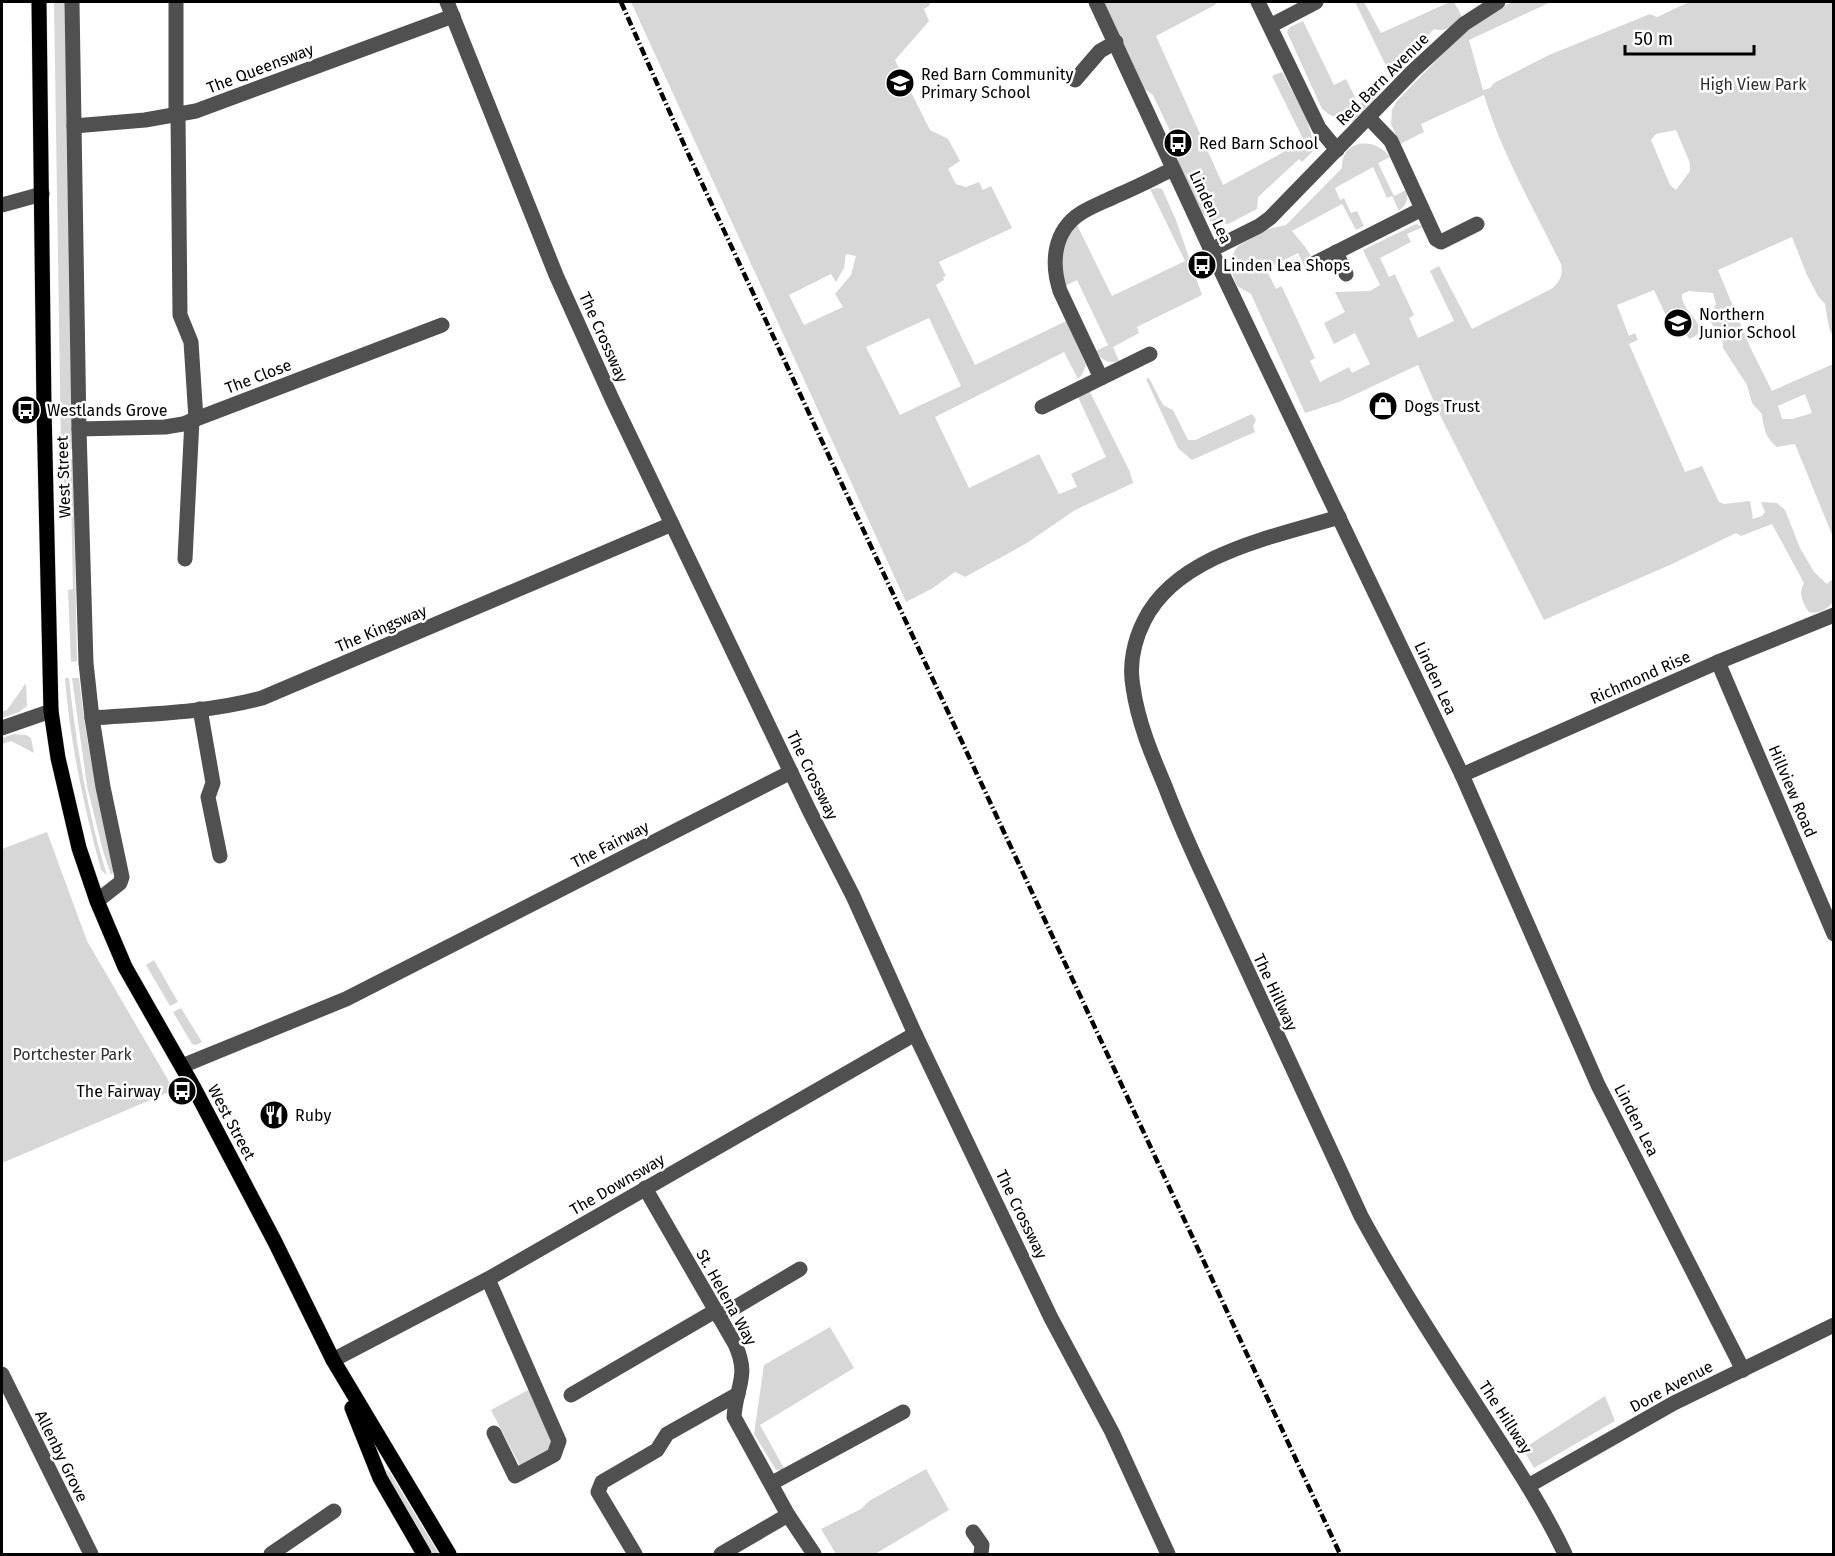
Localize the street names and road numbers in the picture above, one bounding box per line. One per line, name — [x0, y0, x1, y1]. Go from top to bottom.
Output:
street label: Red Barn Avenue — [1332, 29, 1433, 130]
street label: The Queensway — [204, 39, 316, 98]
street label: Linden Lea — [1185, 168, 1236, 247]
street label: The Crossway — [575, 289, 632, 385]
street label: The Close — [222, 355, 294, 398]
street label: West Street — [53, 435, 74, 519]
street label: The Kingsway — [333, 601, 430, 656]
street label: Linden Lea — [1410, 639, 1461, 718]
street label: Richmond Rise — [1587, 647, 1693, 708]
street label: The Crossway — [783, 728, 842, 823]
street label: Hillview Road — [1765, 742, 1820, 840]
street label: The Fairway — [568, 817, 652, 872]
street label: The Hillway — [1249, 951, 1302, 1034]
street label: West Street — [204, 1081, 259, 1163]
street label: Linden Lea — [1610, 1081, 1663, 1160]
street label: The Downsway — [567, 1150, 668, 1219]
street label: The Crossway — [992, 1167, 1051, 1262]
street label: St. Helena Way — [692, 1246, 761, 1349]
street label: Dore Avenue — [1626, 1357, 1716, 1416]
street label: The Hillway — [1475, 1377, 1536, 1457]
street label: Allenby Grove — [31, 1407, 92, 1505]

